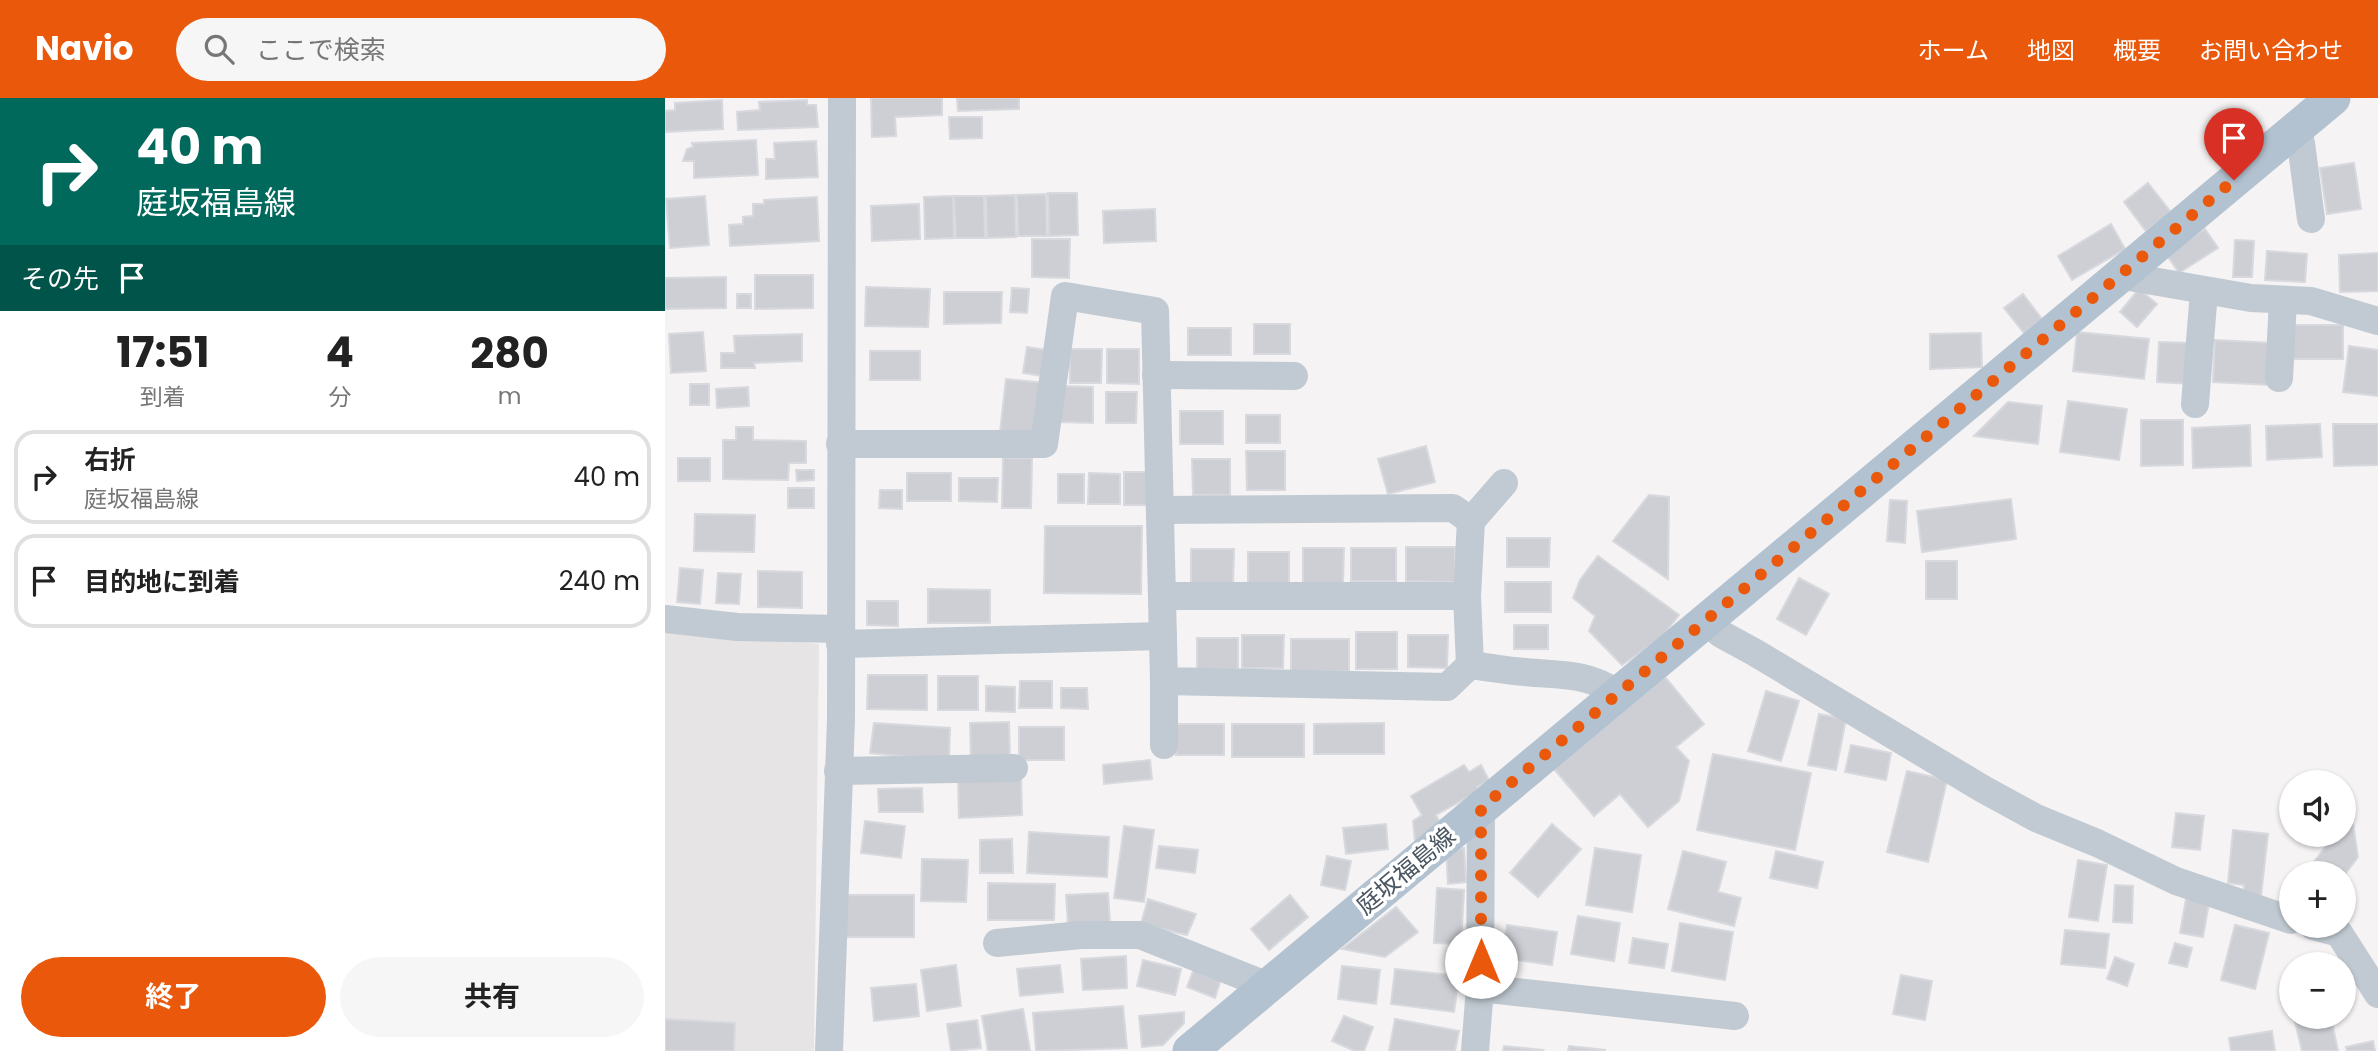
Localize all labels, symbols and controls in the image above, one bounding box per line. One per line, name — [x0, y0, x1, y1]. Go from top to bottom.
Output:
search box — [176, 18, 666, 81]
text: Navio — [35, 25, 134, 72]
icon: search — [200, 30, 238, 68]
text: ここで検索 — [256, 32, 386, 68]
text: ホーム — [1918, 34, 1989, 67]
text: 地図 — [2027, 34, 2075, 67]
text: 概要 — [2113, 34, 2161, 67]
text: お問い合わせ — [2199, 34, 2343, 67]
pin — [2204, 108, 2264, 180]
text: 40 m — [136, 113, 263, 181]
icon: arrive — [2215, 119, 2253, 157]
icon: right — [21, 126, 112, 217]
text: 庭坂福島線 — [136, 180, 296, 225]
icon: arrive — [113, 259, 151, 297]
text: その先 — [21, 261, 99, 297]
text: 17:51 — [116, 323, 209, 382]
text: 4 — [326, 323, 354, 382]
text: 280 — [470, 324, 549, 383]
text: m — [498, 380, 521, 412]
text: 到着 — [140, 381, 186, 413]
text: 分 — [328, 381, 351, 413]
text: 右折 — [84, 442, 136, 478]
icon: right — [25, 458, 63, 496]
text: 40 m — [574, 459, 640, 495]
text: 庭坂福島線 — [84, 483, 199, 515]
icon: arrive — [25, 562, 63, 600]
text: 240 m — [559, 563, 640, 599]
text: 目的地に到着 — [84, 564, 240, 600]
map controls — [2279, 770, 2356, 1029]
button: sound — [2279, 770, 2356, 847]
street label: 庭坂福島線 — [1349, 819, 1462, 922]
button: + — [2279, 861, 2356, 938]
position arrow — [1444, 925, 1518, 999]
button: − — [2279, 952, 2356, 1029]
button: 終了 — [21, 957, 326, 1037]
button: 共有 — [340, 957, 644, 1037]

